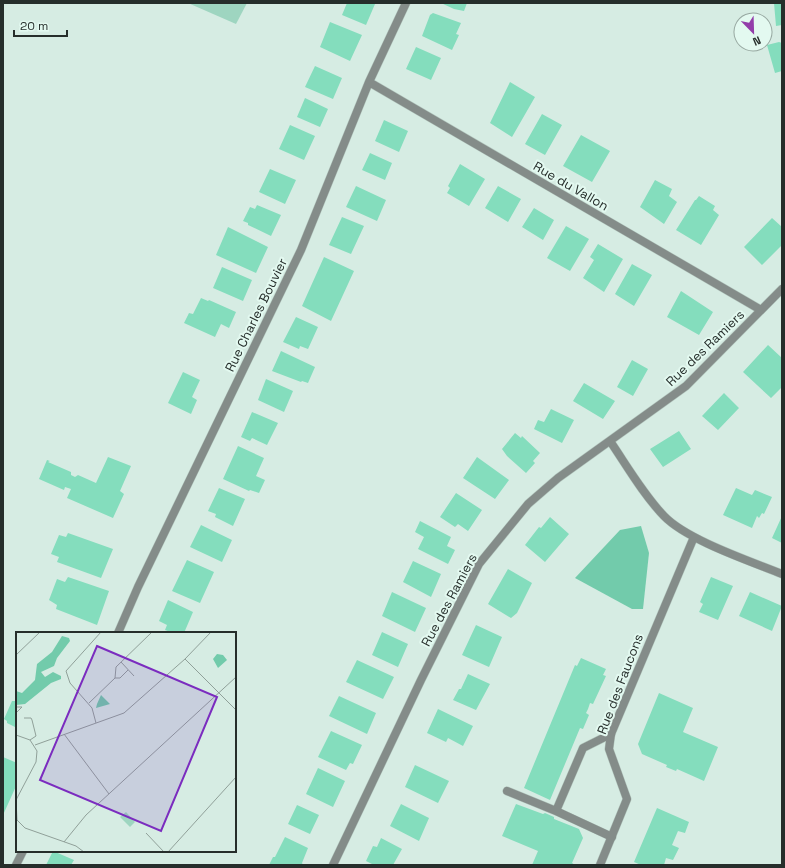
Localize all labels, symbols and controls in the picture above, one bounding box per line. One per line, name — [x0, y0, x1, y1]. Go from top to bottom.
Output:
scale bar — [14, 12, 67, 38]
north arrow — [733, 12, 773, 52]
text: 20 m — [20, 18, 48, 34]
text: N — [751, 33, 763, 49]
street label: Rue du Vallon — [530, 158, 612, 214]
street label: Rue Charles Bouvier — [221, 255, 291, 375]
street label: Rue des Ramiers — [662, 306, 748, 390]
street label: Rue des Ramiers — [417, 550, 481, 649]
street label: Rue des Faucons — [593, 631, 647, 737]
inset map — [16, 632, 236, 852]

